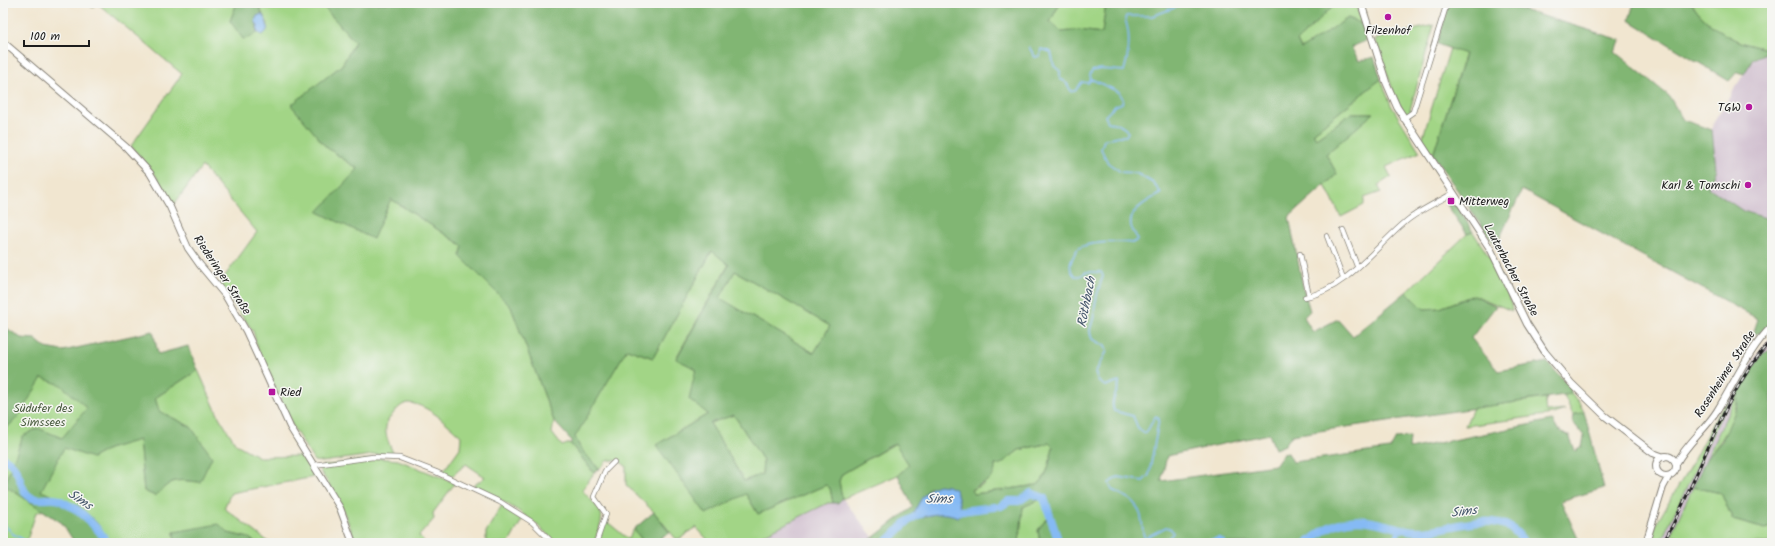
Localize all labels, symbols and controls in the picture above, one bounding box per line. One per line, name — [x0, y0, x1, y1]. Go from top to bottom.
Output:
marker: Filzenhof — [1383, 12, 1393, 22]
place label: Filzenhof — [1365, 21, 1412, 40]
scale bar — [24, 22, 89, 48]
text: 100 m — [30, 27, 61, 46]
place label: TGW — [1718, 98, 1741, 117]
marker: TGW — [1744, 102, 1754, 112]
place label: Karl & Tomschi — [1661, 176, 1741, 195]
marker: Karl & Tomschi — [1743, 180, 1753, 190]
place label: Mitterweg — [1459, 192, 1509, 211]
marker: Mitterweg — [1446, 196, 1456, 206]
street label: Lauterbacher Straße — [1478, 220, 1544, 320]
street label: Riederinger Straße — [188, 231, 256, 319]
water label: Röthbach — [1072, 274, 1102, 329]
street label: Rosenheimer Straße — [1690, 326, 1761, 421]
place label: Ried — [280, 383, 302, 402]
marker: Ried — [267, 387, 277, 397]
park label: Südufer des Simssees — [13, 399, 73, 432]
water label: Sims — [63, 484, 98, 517]
water label: Sims — [926, 489, 953, 510]
water label: Sims — [1450, 500, 1480, 524]

